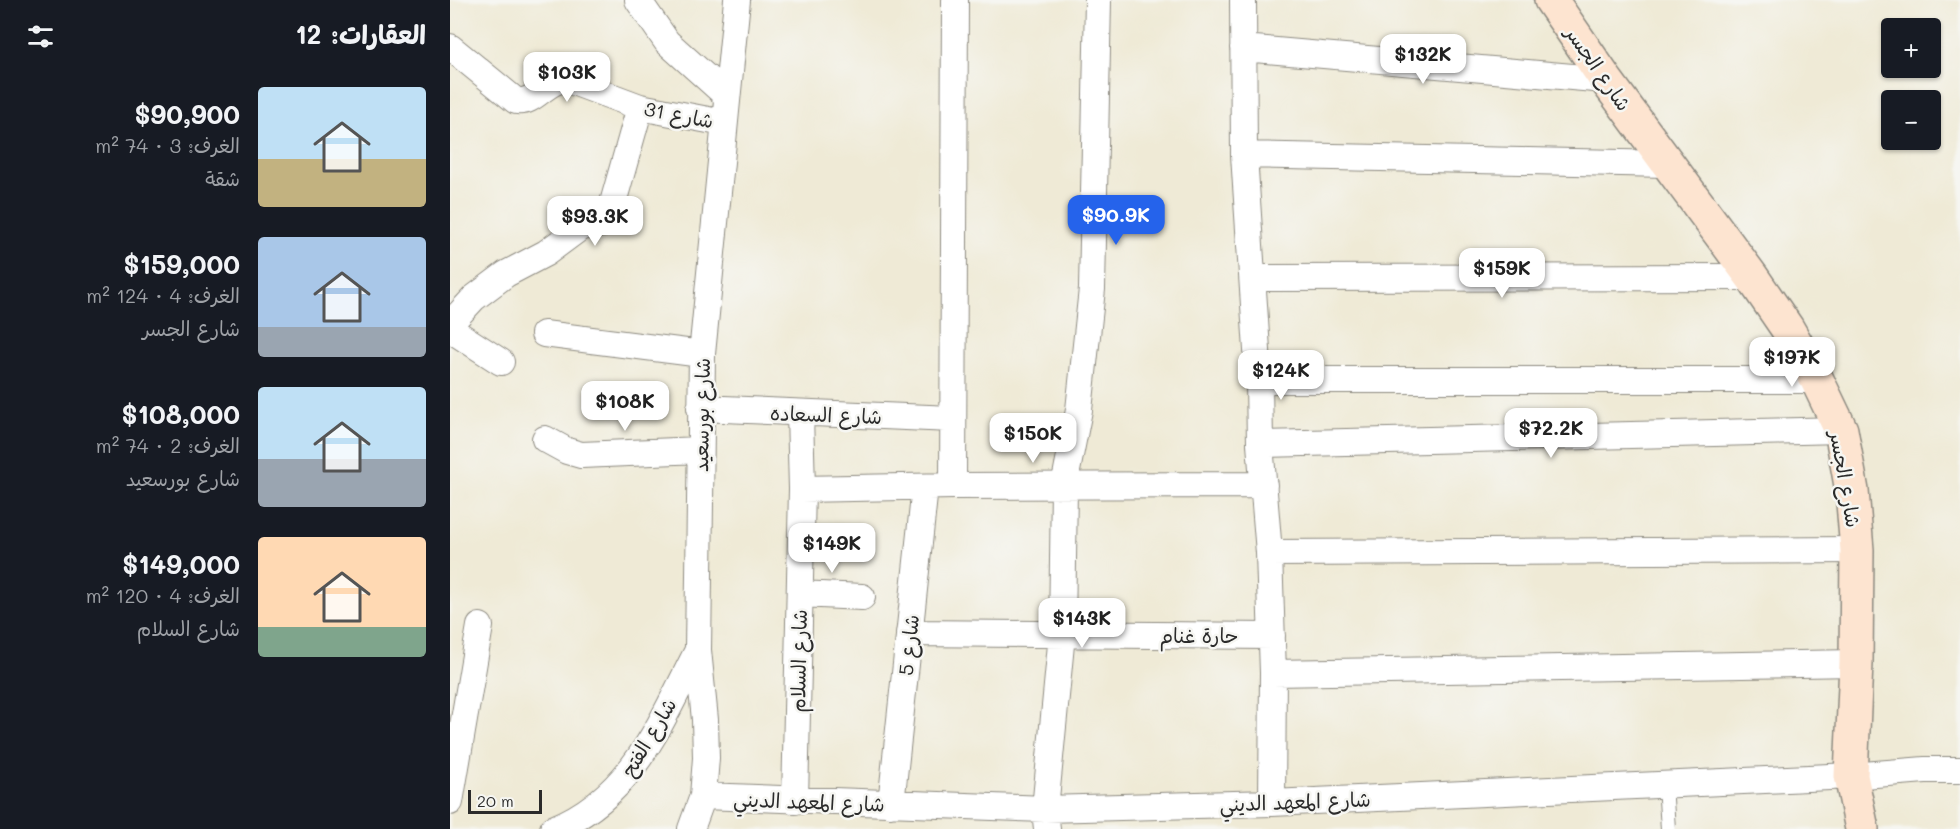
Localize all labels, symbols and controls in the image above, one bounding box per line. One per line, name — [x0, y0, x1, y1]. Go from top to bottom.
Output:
text: العقارات: 12 — [295, 17, 426, 51]
map controls — [1881, 18, 1941, 150]
button: + — [1881, 18, 1941, 78]
street label: شارع الجسر — [1558, 19, 1638, 117]
icon: filters — [24, 20, 57, 53]
pin: $132K — [1381, 34, 1465, 85]
text: $132K — [1394, 40, 1452, 66]
pin: $103K — [525, 52, 609, 103]
text: $103K — [537, 58, 597, 84]
button: − — [1881, 90, 1941, 150]
street label: شارع 31 — [642, 95, 716, 135]
text: $90,900 — [135, 97, 240, 131]
icon: home — [306, 111, 378, 183]
text: الغرف: 3 · 74 m² — [95, 132, 240, 158]
text: شقة — [205, 165, 240, 191]
pin: $90.9K — [1067, 195, 1165, 246]
pin: $93.3K — [546, 196, 644, 247]
text: $90.9K — [1082, 201, 1150, 227]
text: $93.3K — [561, 202, 629, 228]
text: $159,000 — [123, 247, 240, 281]
pin: $159K — [1460, 248, 1544, 299]
text: $159K — [1473, 254, 1531, 280]
icon: home — [306, 261, 378, 333]
text: الغرف: 4 · 124 m² — [86, 282, 240, 308]
text: شارع الجسر — [142, 315, 240, 341]
pin: $197K — [1750, 337, 1834, 388]
text: $197K — [1763, 343, 1821, 369]
pin: $124K — [1239, 350, 1323, 401]
text: $124K — [1252, 356, 1310, 382]
street label: شارع بورسعيد — [687, 358, 717, 472]
pin: $108K — [583, 381, 667, 432]
text: $108K — [595, 387, 655, 413]
text: $108,000 — [121, 397, 240, 431]
street label: شارع السعاده — [769, 399, 883, 431]
pin: $72.2K — [1502, 408, 1600, 459]
icon: home — [306, 411, 378, 483]
pin: $150K — [991, 413, 1075, 464]
text: $72.2K — [1518, 414, 1584, 440]
text: $150K — [1004, 419, 1062, 445]
street label: شارع الجسر — [1822, 427, 1867, 530]
text: الغرف: 2 · 74 m² — [96, 432, 240, 458]
text: شارع بورسعيد — [126, 465, 240, 491]
pin: $149K — [790, 523, 874, 574]
text: $149K — [802, 529, 862, 555]
text: $149,000 — [122, 547, 240, 581]
icon: home — [306, 561, 378, 633]
text: الغرف: 4 · 120 m² — [86, 582, 240, 608]
pin: $143K — [1040, 598, 1124, 649]
text: $143K — [1052, 604, 1112, 630]
street label: شارع السلام — [784, 609, 815, 713]
street label: شارع 5 — [892, 613, 926, 677]
text: شارع السلام — [137, 615, 240, 641]
street label: حارة غنام — [1159, 622, 1239, 652]
street label: شارع الفتح — [614, 693, 683, 782]
street label: شارع المعهد الديني — [733, 785, 885, 823]
street label: شارع المعهد الديني — [1219, 785, 1371, 823]
scale bar — [468, 787, 542, 814]
text: 20 m — [477, 790, 514, 811]

